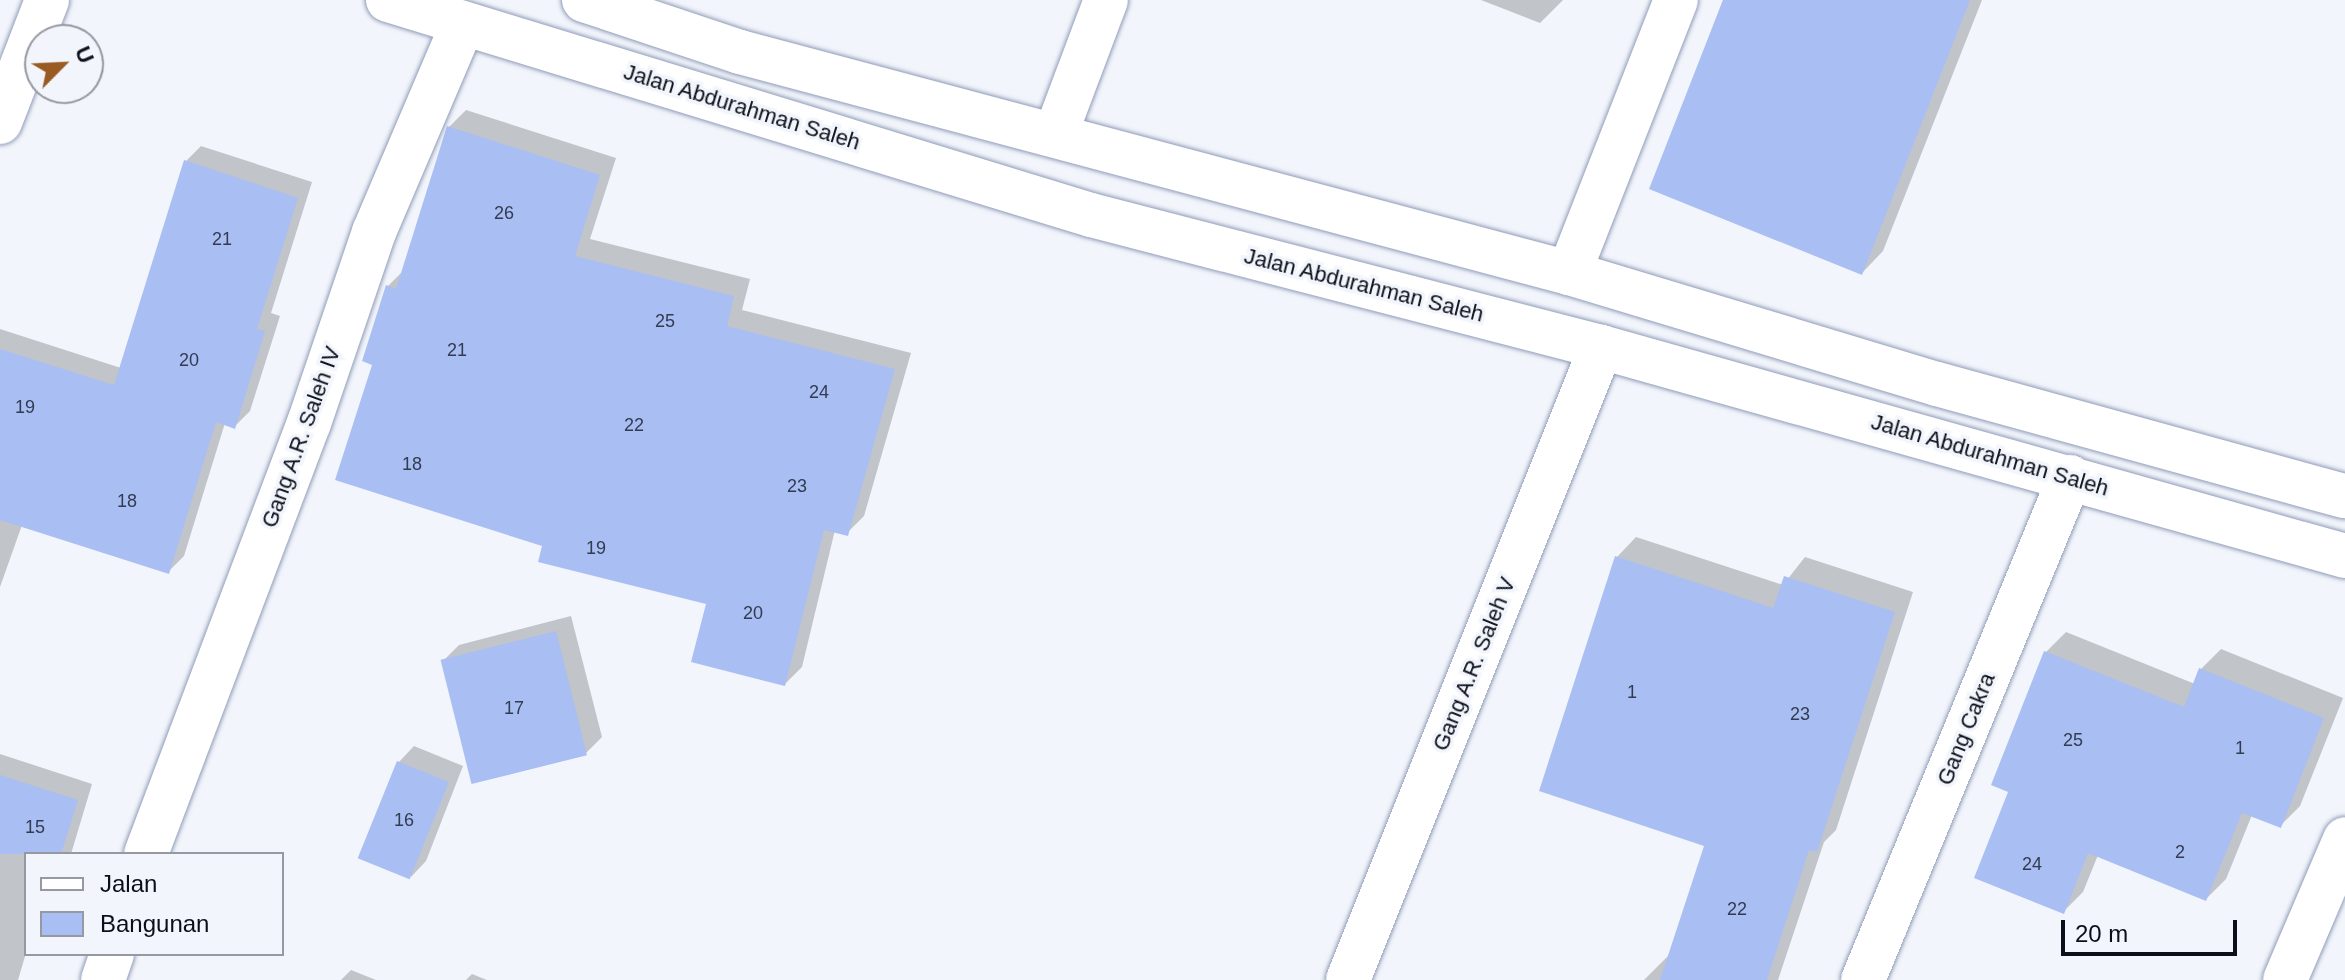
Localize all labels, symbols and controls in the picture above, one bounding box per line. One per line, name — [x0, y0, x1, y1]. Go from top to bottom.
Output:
north arrow — [24, 24, 104, 104]
text: U — [70, 42, 99, 67]
street label: Jalan Abdurahman Saleh — [620, 58, 864, 156]
house number: 26 — [494, 202, 514, 224]
house number: 21 — [212, 228, 232, 250]
street label: Jalan Abdurahman Saleh — [1241, 242, 1487, 328]
house number: 25 — [655, 310, 675, 332]
house number: 21 — [447, 339, 467, 361]
street label: Gang A.R. Saleh IV — [256, 342, 346, 532]
house number: 20 — [179, 349, 199, 371]
house number: 24 — [809, 381, 829, 403]
house number: 19 — [15, 396, 35, 418]
street label: Jalan Abdurahman Saleh — [1868, 408, 2112, 502]
house number: 22 — [624, 414, 644, 436]
house number: 18 — [402, 453, 422, 475]
house number: 23 — [787, 475, 807, 497]
house number: 18 — [117, 490, 137, 512]
house number: 19 — [586, 537, 606, 559]
street label: Gang A.R. Saleh V — [1427, 573, 1521, 755]
house number: 20 — [743, 602, 763, 624]
street label: Gang Cakra — [1932, 669, 2000, 789]
house number: 1 — [1627, 681, 1637, 703]
house number: 17 — [504, 697, 524, 719]
house number: 23 — [1790, 703, 1810, 725]
house number: 25 — [2063, 729, 2083, 751]
house number: 1 — [2235, 737, 2245, 759]
house number: 16 — [394, 809, 414, 831]
house number: 15 — [25, 816, 45, 838]
house number: 2 — [2175, 841, 2185, 863]
legend — [24, 852, 284, 956]
house number: 24 — [2022, 853, 2042, 875]
text: Jalan — [100, 870, 157, 897]
house number: 22 — [1727, 898, 1747, 920]
scale bar — [2065, 904, 2241, 954]
text: Bangunan — [100, 910, 209, 937]
text: 20 m — [2075, 920, 2128, 947]

